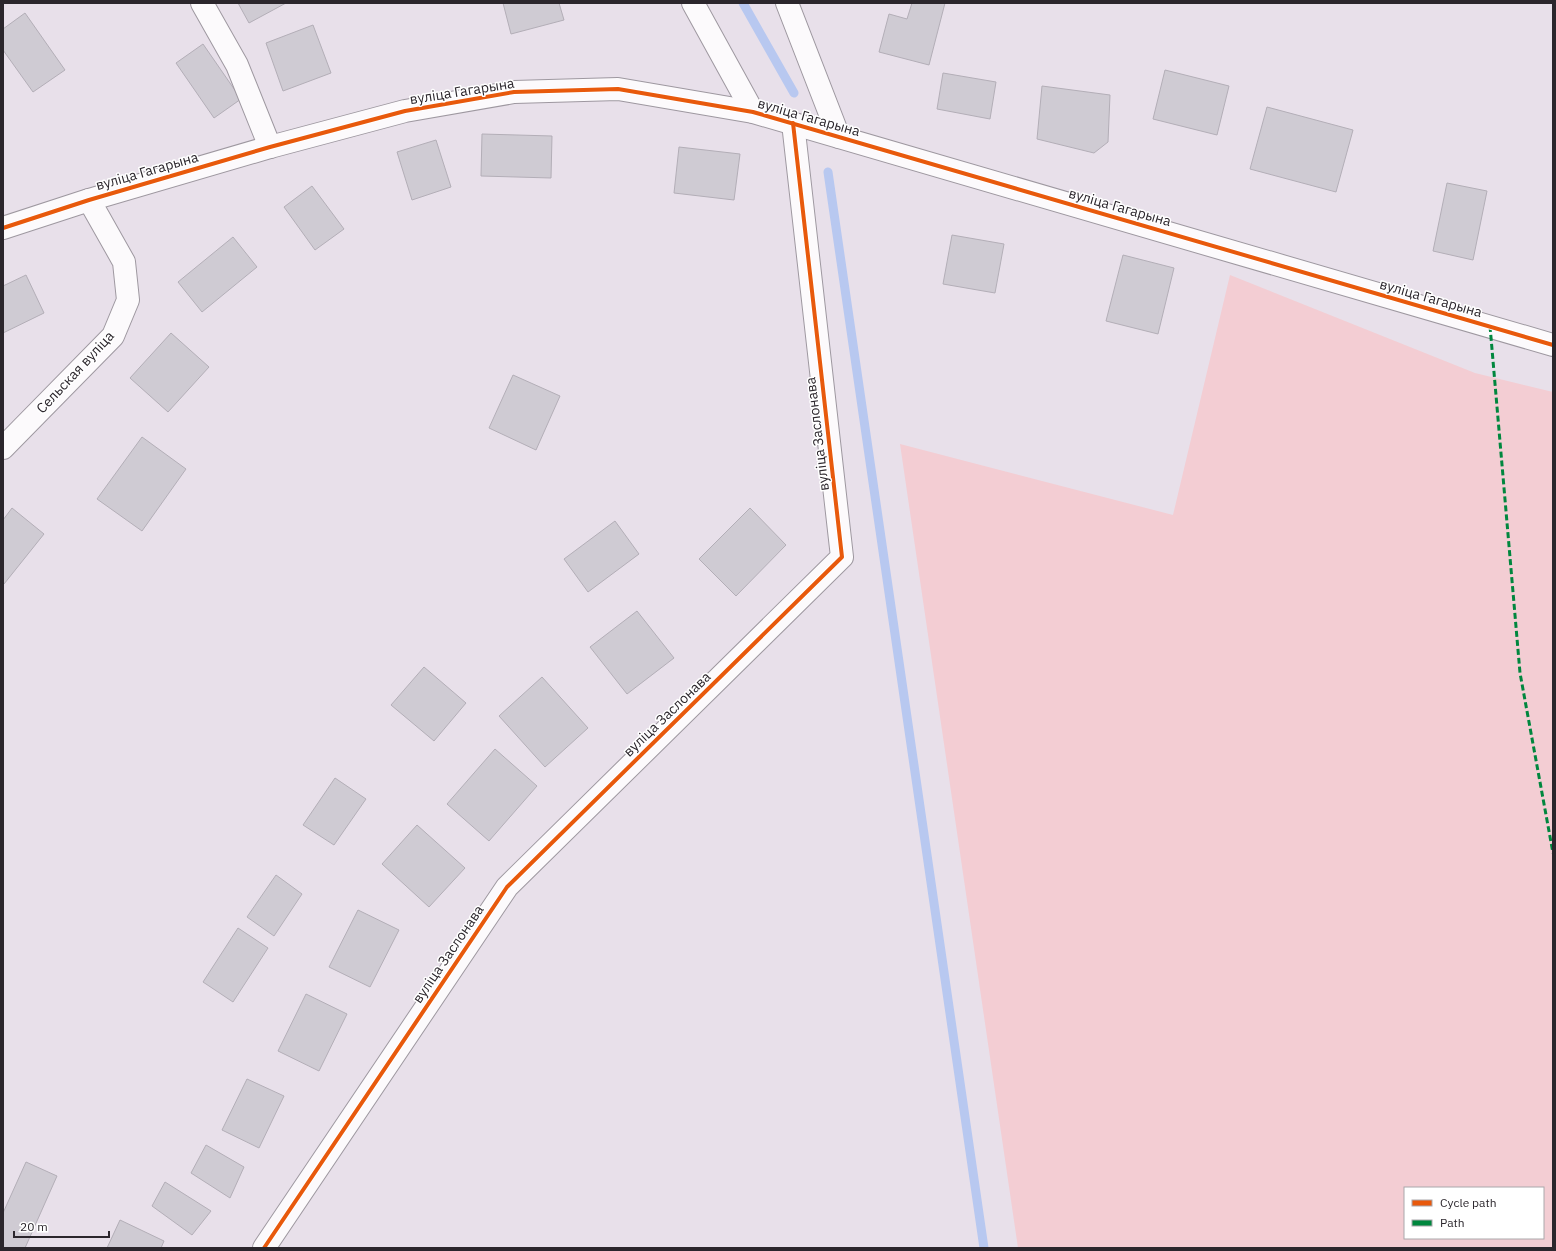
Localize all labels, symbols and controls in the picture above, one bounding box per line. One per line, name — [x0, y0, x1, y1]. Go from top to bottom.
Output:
street label: вуліца Гагарына — [408, 74, 516, 108]
street label: вуліца Гагарына — [756, 94, 863, 140]
street label: вуліца Гагарына — [94, 148, 201, 194]
street label: вуліца Гагарына — [1067, 184, 1174, 230]
street label: вуліца Гагарына — [1378, 275, 1485, 321]
street label: Сельская вуліца — [32, 327, 118, 417]
street label: вуліца Заслонава — [801, 376, 833, 492]
street label: вуліца Заслонава — [620, 667, 715, 760]
street label: вуліца Заслонава — [409, 901, 488, 1007]
legend — [1404, 1187, 1544, 1239]
text: Cycle path — [1440, 1195, 1497, 1210]
scale bar — [14, 1213, 109, 1239]
text: Path — [1440, 1215, 1465, 1230]
text: 20 m — [20, 1219, 48, 1234]

